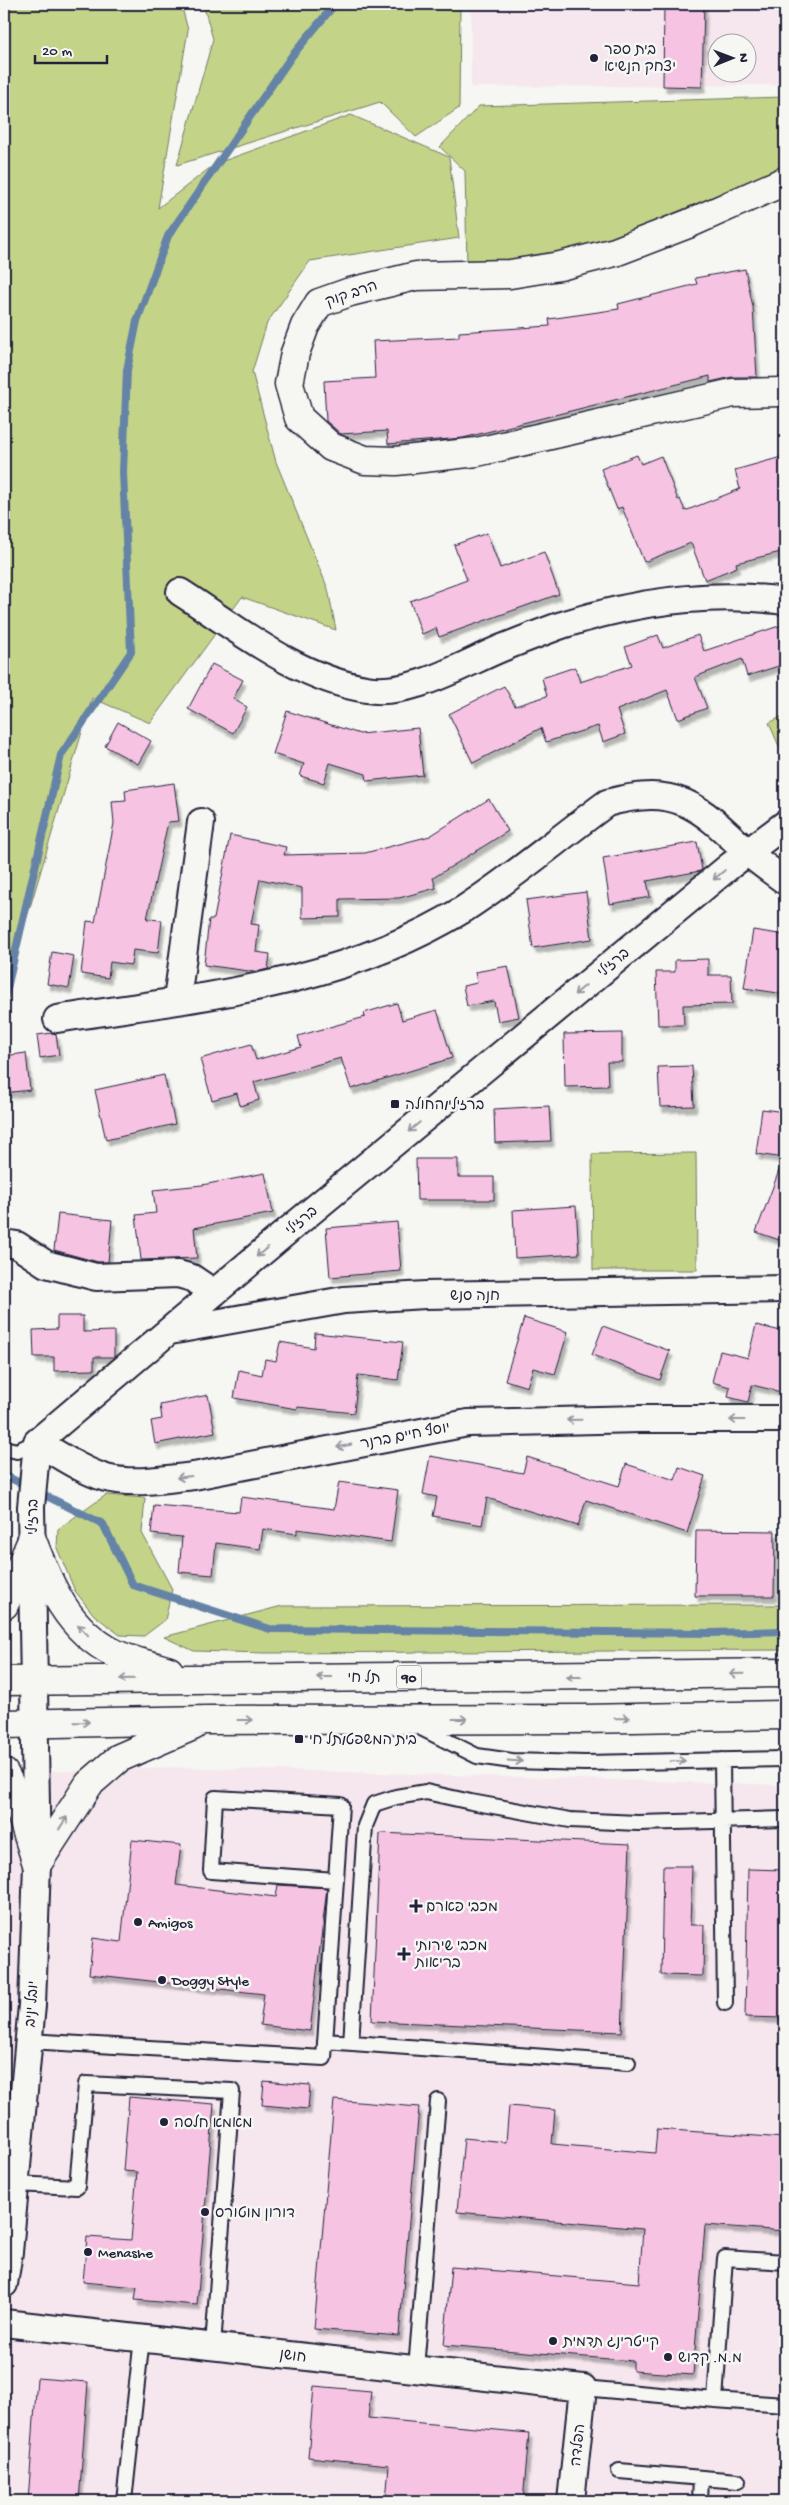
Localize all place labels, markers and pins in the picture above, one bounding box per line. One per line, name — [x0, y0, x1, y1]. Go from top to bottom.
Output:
place label: בית ספר יצחק הנשיא — [604, 42, 676, 77]
marker: בית ספר יצחק הנשיא — [588, 52, 600, 64]
place label: ברזילי/החולה — [405, 1096, 485, 1115]
marker: ברזילי/החולה — [389, 1098, 401, 1110]
place label: בית המשפט/תל חי — [309, 1731, 417, 1750]
marker: בית המשפט/תל חי — [293, 1733, 305, 1745]
place label: מכבי פארם — [426, 1899, 498, 1917]
marker: מכבי פארם — [410, 1900, 422, 1912]
place label: Amigos — [148, 1915, 193, 1933]
marker: Amigos — [132, 1916, 144, 1928]
place label: מכבי שירותי בריאות — [414, 1938, 487, 1973]
marker: מכבי שירותי בריאות — [397, 1947, 411, 1961]
place label: Doggy Style — [171, 1973, 249, 1991]
marker: Doggy Style — [156, 1974, 168, 1986]
place label: מאמא חלסה — [174, 2114, 252, 2133]
marker: מאמא חלסה — [158, 2116, 170, 2128]
place label: דורון מוטורס — [215, 2205, 295, 2223]
marker: דורון מוטורס — [199, 2206, 211, 2218]
place label: Menashe — [98, 2245, 153, 2263]
marker: Menashe — [82, 2246, 94, 2258]
place label: קייטרינג תדמית — [562, 2334, 659, 2352]
marker: קייטרינג תדמית — [547, 2335, 559, 2347]
place label: מ.מ. קדוש — [678, 2350, 742, 2368]
marker: מ.מ. קדוש — [662, 2351, 674, 2363]

